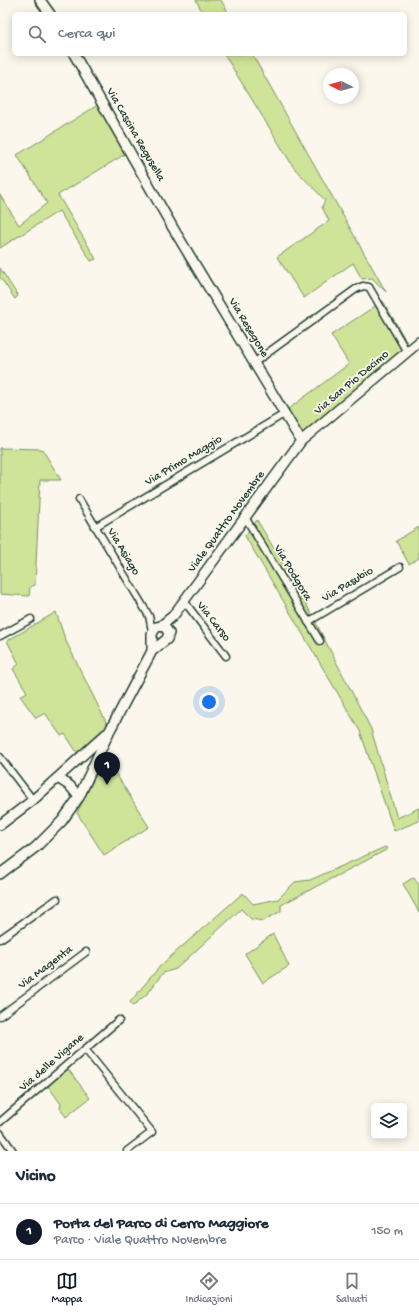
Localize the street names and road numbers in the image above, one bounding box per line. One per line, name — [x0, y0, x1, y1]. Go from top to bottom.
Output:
street label: Via Cascina Regusella — [102, 85, 168, 185]
street label: Via Resegone — [224, 295, 272, 361]
street label: Via San Pio Decimo — [311, 348, 392, 419]
street label: Via Primo Maggio — [142, 433, 225, 490]
street label: Viale Quattro Novembre — [185, 468, 269, 576]
street label: Via Asiago — [103, 525, 143, 578]
street label: Via Podgora — [269, 542, 314, 604]
street label: Via Pasubio — [319, 564, 376, 606]
street label: Via Carso — [192, 598, 233, 645]
street label: Via Magenta — [15, 943, 76, 993]
street label: Via delle Vigane — [16, 1031, 88, 1096]

